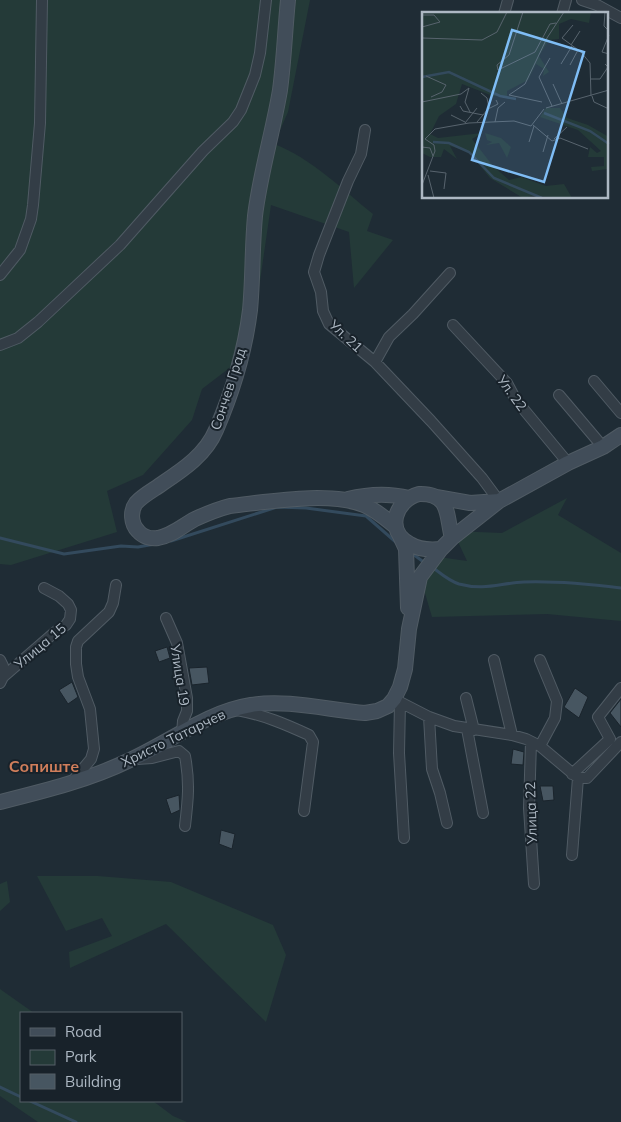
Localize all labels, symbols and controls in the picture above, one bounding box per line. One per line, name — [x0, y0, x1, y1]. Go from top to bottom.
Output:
inset map — [422, 12, 608, 199]
street label: Ул. 21 — [324, 315, 367, 356]
street label: Сончев Град — [206, 345, 250, 432]
street label: Ул. 22 — [492, 371, 531, 414]
street label: Улица 15 — [10, 619, 70, 674]
street label: Улица 19 — [166, 642, 194, 707]
street label: Христо Татарчев — [118, 705, 228, 771]
district label: Сопиште — [9, 756, 79, 776]
street label: Улица 22 — [521, 782, 541, 845]
legend — [20, 1012, 182, 1102]
text: Road — [65, 1022, 102, 1041]
text: Park — [65, 1047, 97, 1066]
text: Building — [65, 1072, 121, 1091]

